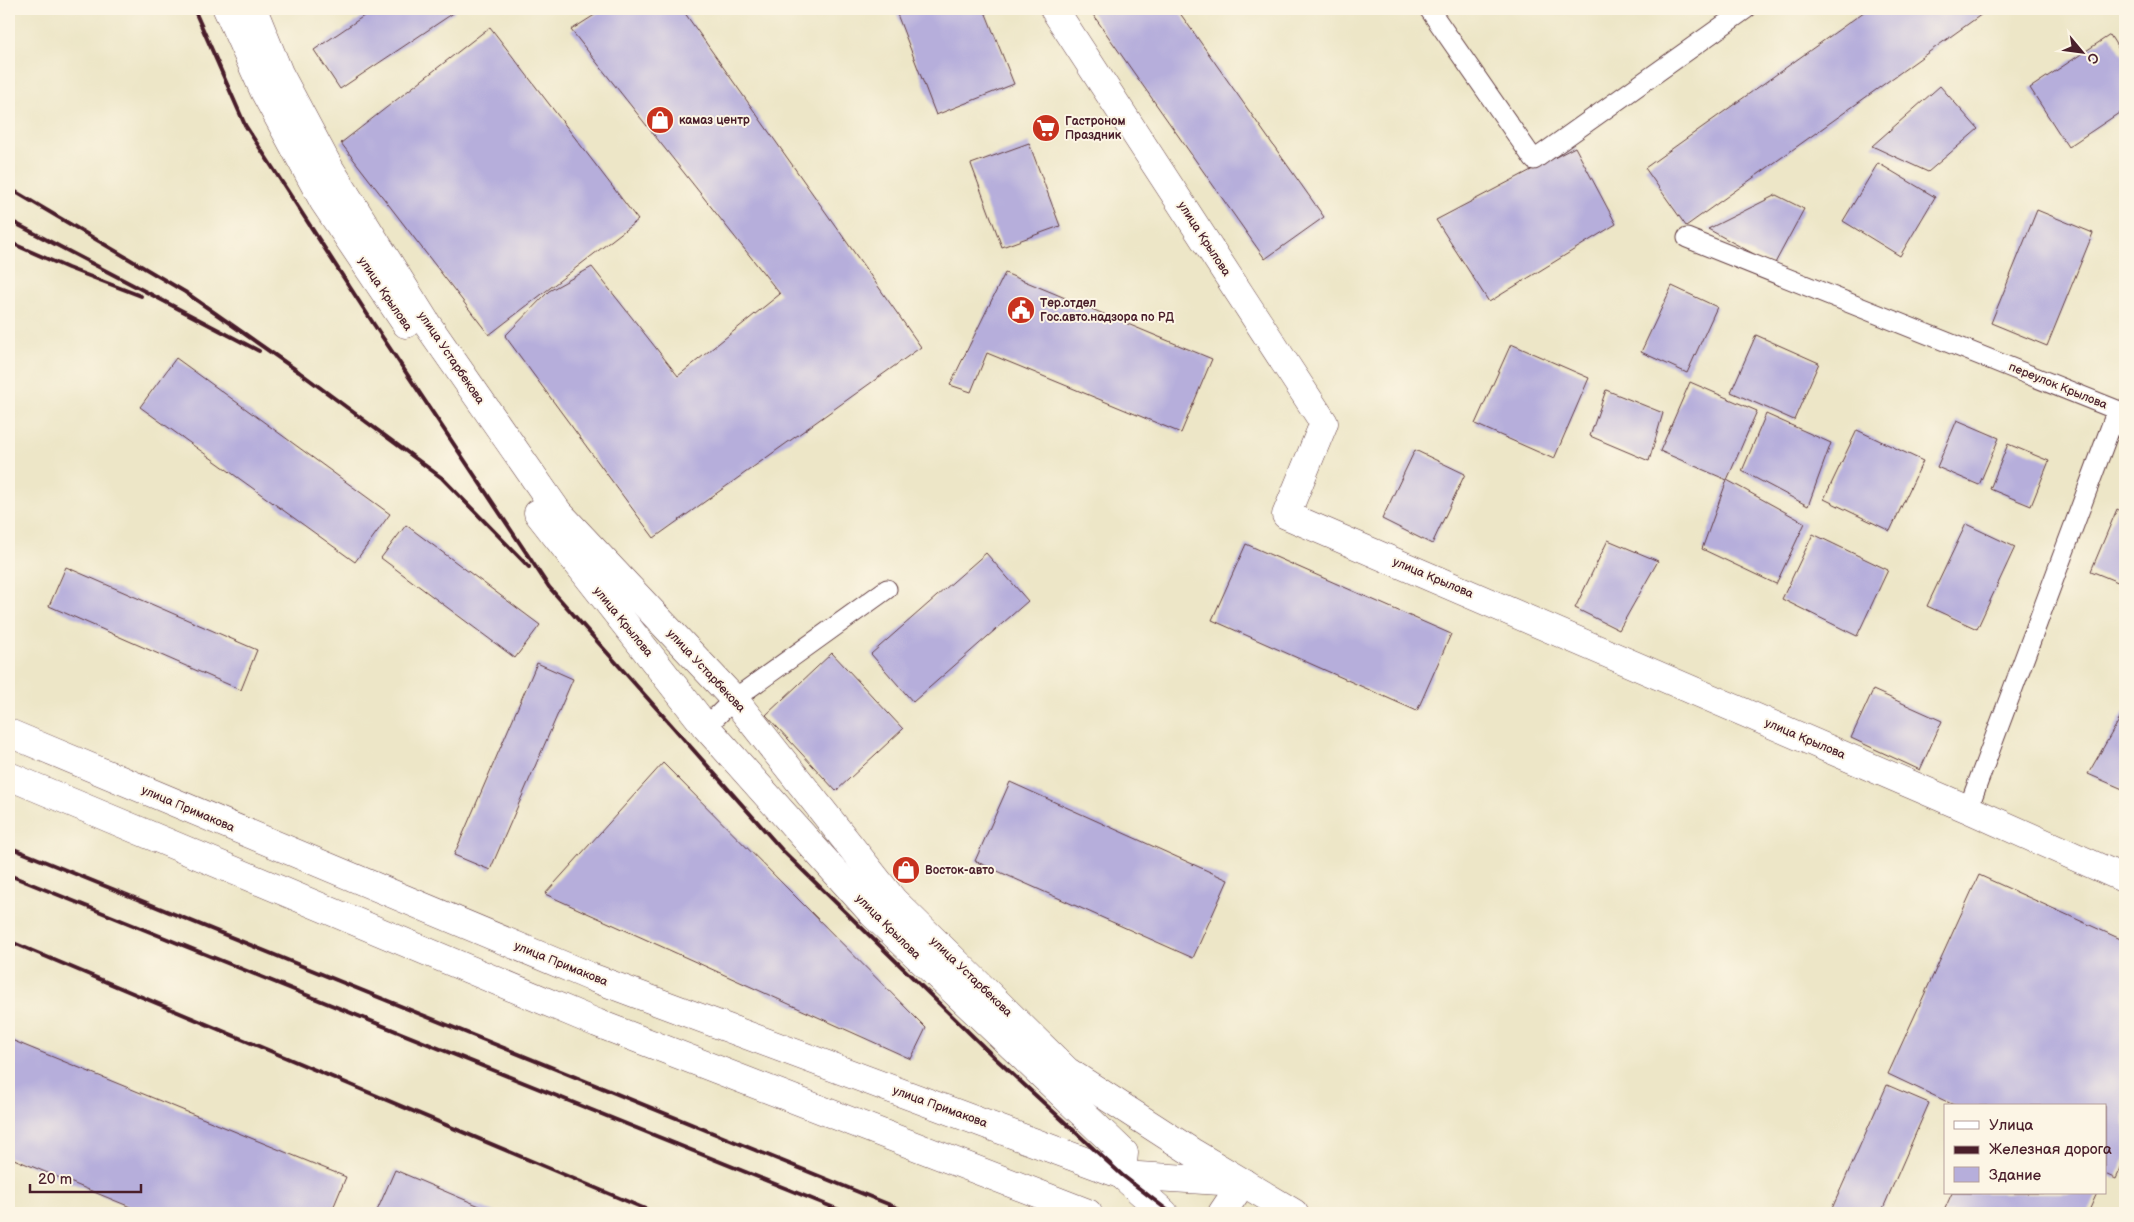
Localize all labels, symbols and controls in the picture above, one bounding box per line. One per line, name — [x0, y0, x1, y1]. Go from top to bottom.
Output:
north arrow — [2056, 28, 2106, 78]
text: С — [2083, 50, 2103, 67]
shop icon: камаз центр — [645, 105, 675, 135]
place label: камаз центр — [679, 113, 750, 128]
supermarket icon: Гастроном Праздник — [1031, 113, 1061, 143]
place label: Гастроном Праздник — [1065, 114, 1126, 143]
street label: улица Крылова — [1174, 199, 1234, 279]
street label: улица Крылова — [355, 254, 415, 334]
public building icon: Тер.отдел Гос.авто.надзора по РД — [1006, 295, 1036, 325]
place label: Тер.отдел Гос.авто.надзора по РД — [1040, 296, 1174, 325]
street label: улица Устарбекова — [414, 309, 488, 407]
street label: переулок Крылова — [2007, 359, 2109, 413]
street label: улица Крылова — [1390, 554, 1476, 602]
street label: улица Крылова — [590, 584, 656, 660]
street label: улица Устарбекова — [664, 626, 748, 716]
street label: улица Крылова — [1762, 715, 1848, 763]
street label: улица Примакова — [139, 783, 237, 835]
shop icon: Восток-авто — [891, 855, 921, 885]
place label: Восток-авто — [925, 863, 995, 878]
street label: улица Крылова — [852, 891, 924, 963]
street label: улица Устарбекова — [927, 934, 1015, 1020]
street label: улица Примакова — [512, 938, 610, 990]
street label: улица Примакова — [891, 1083, 989, 1131]
legend — [1944, 1104, 2106, 1194]
text: Улица — [1989, 1116, 2034, 1135]
text: Железная дорога — [1989, 1140, 2112, 1159]
scale bar — [30, 1162, 141, 1194]
text: Здание — [1989, 1166, 2041, 1185]
text: 20 m — [38, 1170, 72, 1189]

